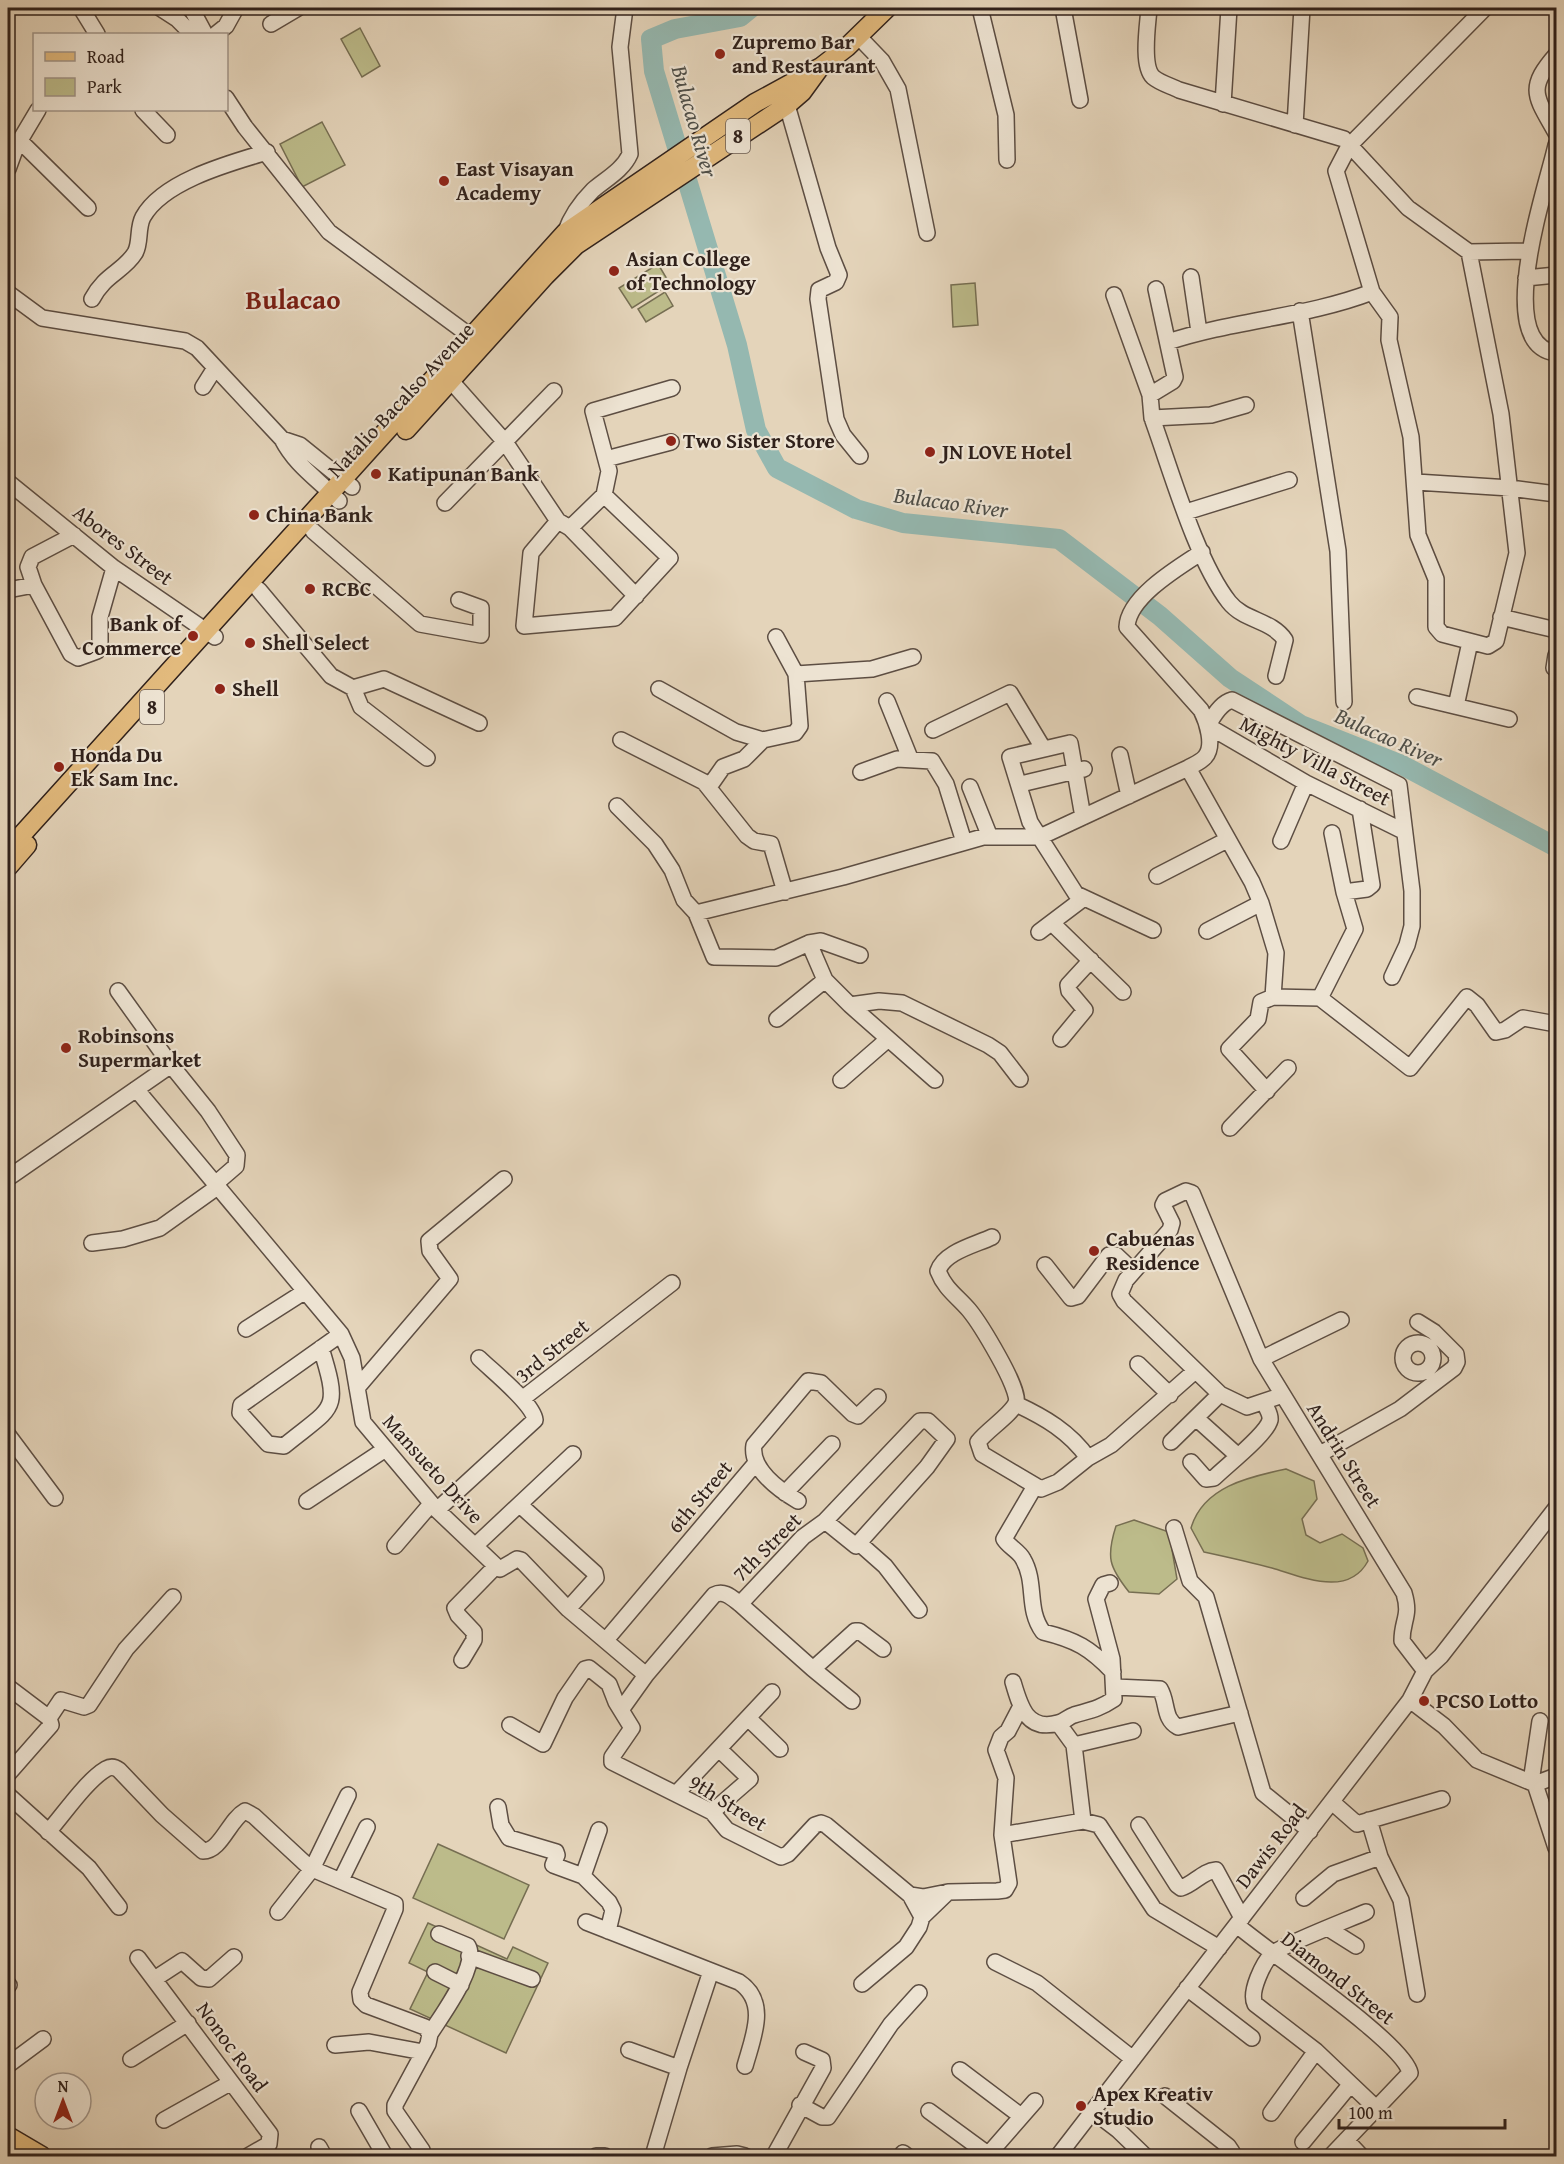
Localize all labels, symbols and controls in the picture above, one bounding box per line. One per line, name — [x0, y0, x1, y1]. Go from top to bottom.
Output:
place label: Zupremo Bar and Restaurant — [732, 26, 876, 81]
legend — [33, 33, 228, 111]
text: Road — [87, 43, 125, 70]
marker: Zupremo Bar and Restaurant — [713, 47, 727, 61]
water label: Bulacao River — [663, 60, 726, 181]
text: Park — [87, 73, 123, 100]
road number: 8 — [726, 119, 750, 153]
place label: East Visayan Academy — [456, 153, 574, 208]
marker: East Visayan Academy — [437, 174, 451, 188]
place label: Asian College of Technology — [626, 243, 756, 298]
marker: Asian College of Technology — [607, 264, 621, 278]
district label: Bulacao — [245, 279, 341, 319]
street label: Natalio Bacalso Avenue — [320, 315, 481, 485]
place label: Two Sister Store — [683, 425, 835, 456]
marker: Two Sister Store — [664, 434, 678, 448]
place label: JN LOVE Hotel — [939, 436, 1072, 467]
marker: JN LOVE Hotel — [923, 445, 937, 459]
place label: Katipunan Bank — [388, 458, 540, 489]
marker: Katipunan Bank — [369, 467, 383, 481]
water label: Bulacao River — [891, 478, 1011, 526]
street label: Abores Street — [67, 497, 180, 593]
place label: China Bank — [266, 499, 374, 530]
marker: China Bank — [247, 508, 261, 522]
place label: RCBC — [322, 573, 372, 604]
marker: RCBC — [303, 582, 317, 596]
place label: Bank of Commerce — [82, 608, 184, 663]
place label: Shell Select — [262, 627, 369, 658]
marker: Bank of Commerce — [186, 629, 200, 643]
marker: Shell Select — [243, 636, 257, 650]
place label: Shell — [232, 673, 279, 704]
marker: Shell — [213, 682, 227, 696]
road number: 8 — [140, 690, 164, 724]
water label: Bulacao River — [1329, 699, 1449, 775]
street label: Mighty Villa Street — [1234, 708, 1397, 814]
place label: Honda Du Ek Sam Inc. — [71, 739, 178, 794]
marker: Honda Du Ek Sam Inc. — [52, 760, 66, 774]
place label: Robinsons Supermarket — [78, 1020, 201, 1075]
marker: Robinsons Supermarket — [59, 1041, 73, 1055]
place label: Cabuenas Residence — [1106, 1223, 1200, 1278]
marker: Cabuenas Residence — [1087, 1244, 1101, 1258]
street label: 3rd Street — [508, 1311, 596, 1390]
street label: Andrin Street — [1300, 1396, 1390, 1514]
street label: Mansueto Drive — [376, 1407, 491, 1531]
street label: 6th Street — [660, 1453, 740, 1540]
street label: 7th Street — [725, 1504, 809, 1588]
place label: PCSO Lotto — [1436, 1685, 1538, 1716]
marker: PCSO Lotto — [1417, 1694, 1431, 1708]
street label: 9th Street — [683, 1766, 774, 1839]
street label: Dawis Road — [1228, 1796, 1314, 1895]
street label: Diamond Street — [1275, 1923, 1402, 2032]
street label: Nonoc Road — [189, 1995, 276, 2099]
north arrow — [33, 2071, 93, 2131]
text: N — [58, 2074, 69, 2098]
place label: Apex Kreativ Studio — [1093, 2078, 1213, 2133]
scale bar — [1339, 2092, 1506, 2130]
marker: Apex Kreativ Studio — [1074, 2099, 1088, 2113]
text: 100 m — [1348, 2099, 1393, 2126]

